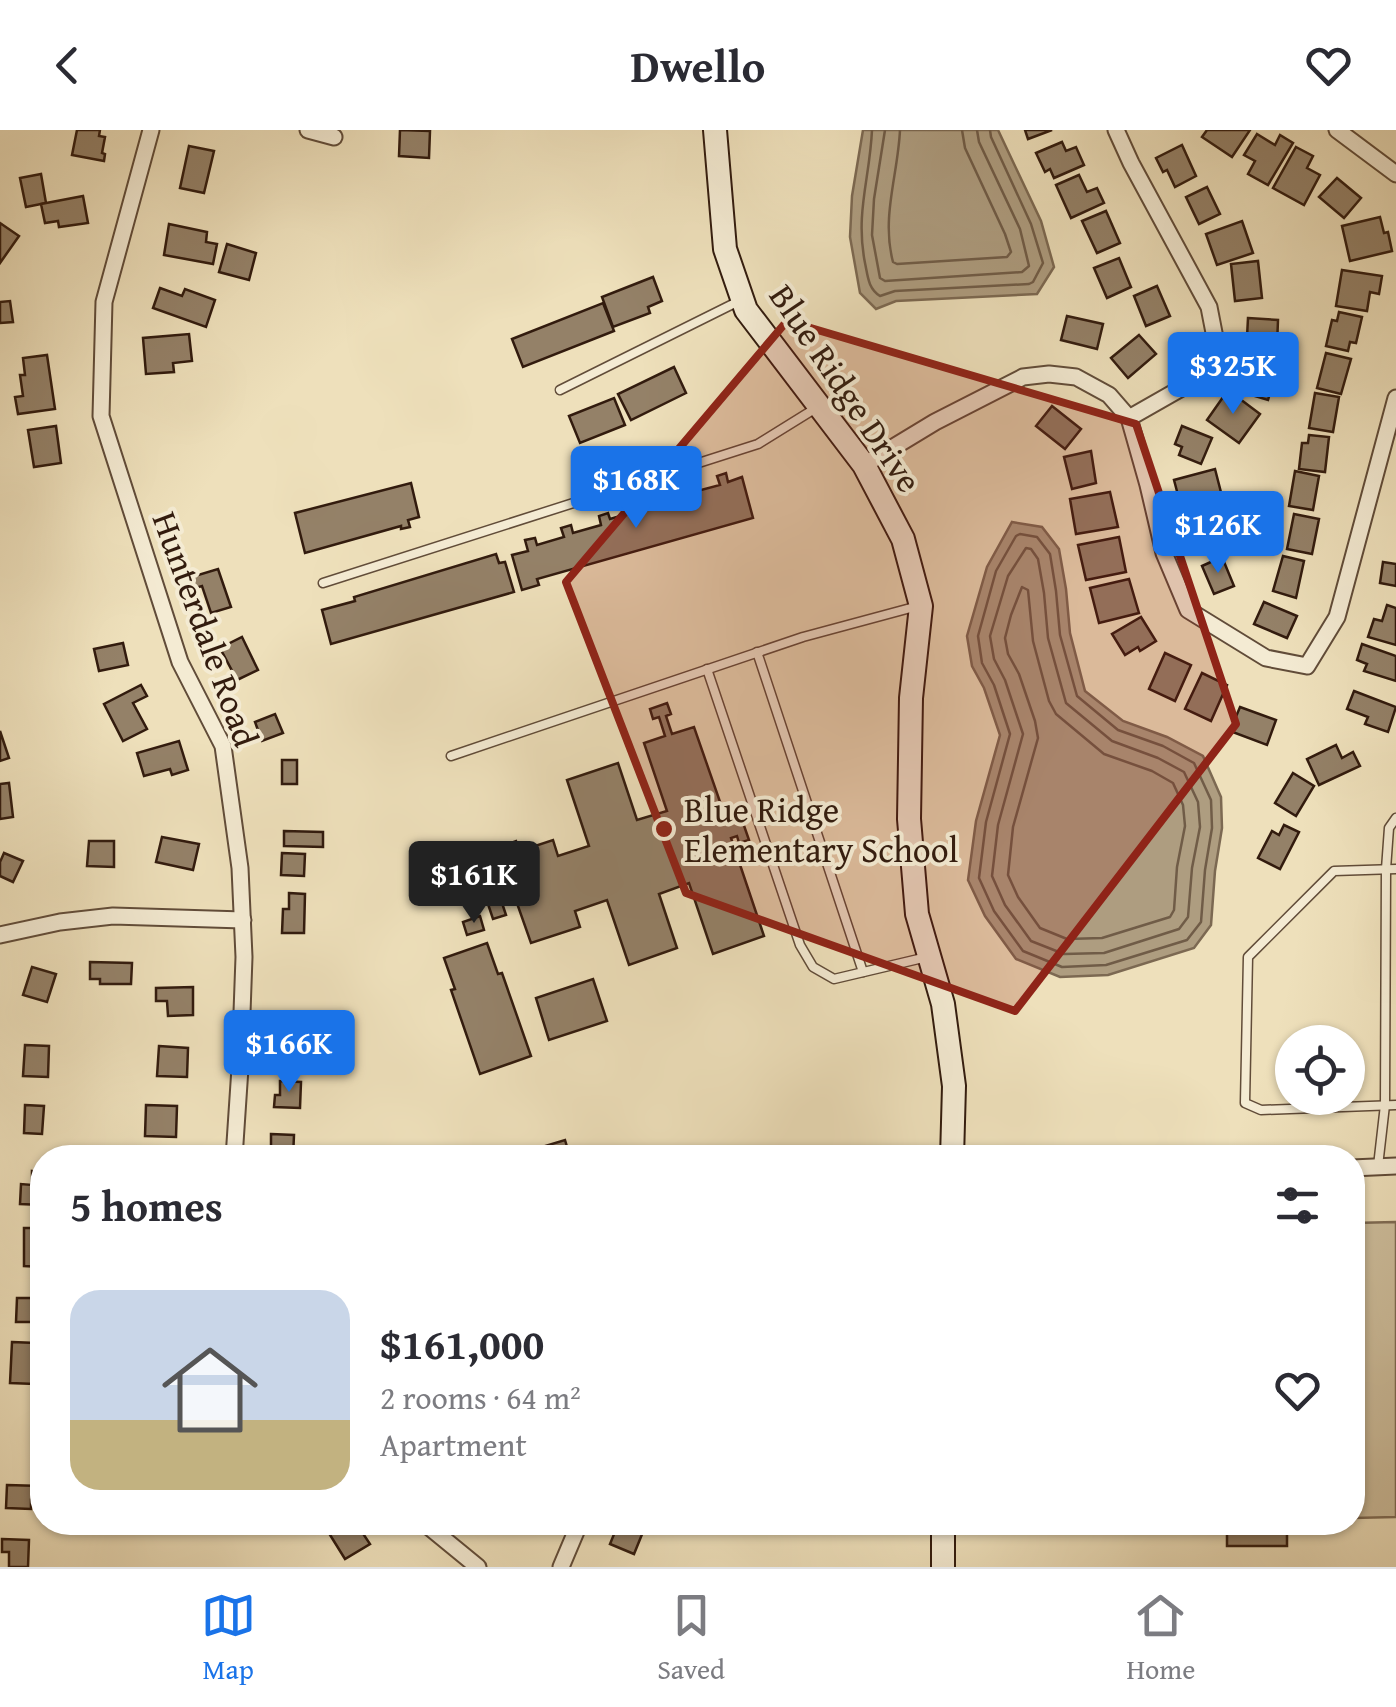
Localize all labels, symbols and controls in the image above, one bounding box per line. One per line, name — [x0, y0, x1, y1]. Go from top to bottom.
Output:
text: Dwello — [631, 33, 765, 98]
icon: back — [40, 38, 95, 93]
icon: heart — [1301, 38, 1356, 93]
street label: Blue Ridge Drive — [757, 274, 935, 502]
pin: $325K — [1163, 332, 1303, 417]
text: $325K — [1190, 341, 1276, 388]
pin: $168K — [566, 446, 706, 531]
text: $168K — [593, 455, 679, 502]
pin: $126K — [1148, 491, 1288, 576]
text: $126K — [1175, 500, 1261, 547]
street label: Hunterdale Road — [140, 504, 272, 754]
place label: Blue Ridge Elementary School — [684, 784, 959, 875]
marker: Blue Ridge Elementary School — [653, 818, 675, 840]
pin: $161K — [404, 841, 544, 926]
text: $161K — [431, 850, 517, 897]
pin: $166K — [219, 1010, 359, 1095]
text: $166K — [246, 1019, 332, 1066]
map controls — [1275, 1025, 1365, 1115]
button: locate — [1275, 1025, 1365, 1115]
text: 5 homes — [70, 1175, 223, 1236]
icon: filters — [1270, 1178, 1325, 1233]
text: $161,000 — [380, 1313, 544, 1374]
icon: home — [150, 1330, 270, 1450]
icon: heart — [1270, 1363, 1325, 1418]
text: 2 rooms · 64 m² — [380, 1374, 581, 1421]
text: Apartment — [380, 1421, 527, 1468]
tab: Map — [201, 1588, 256, 1689]
tab: Saved — [657, 1588, 725, 1689]
tab: Home — [1126, 1588, 1195, 1689]

